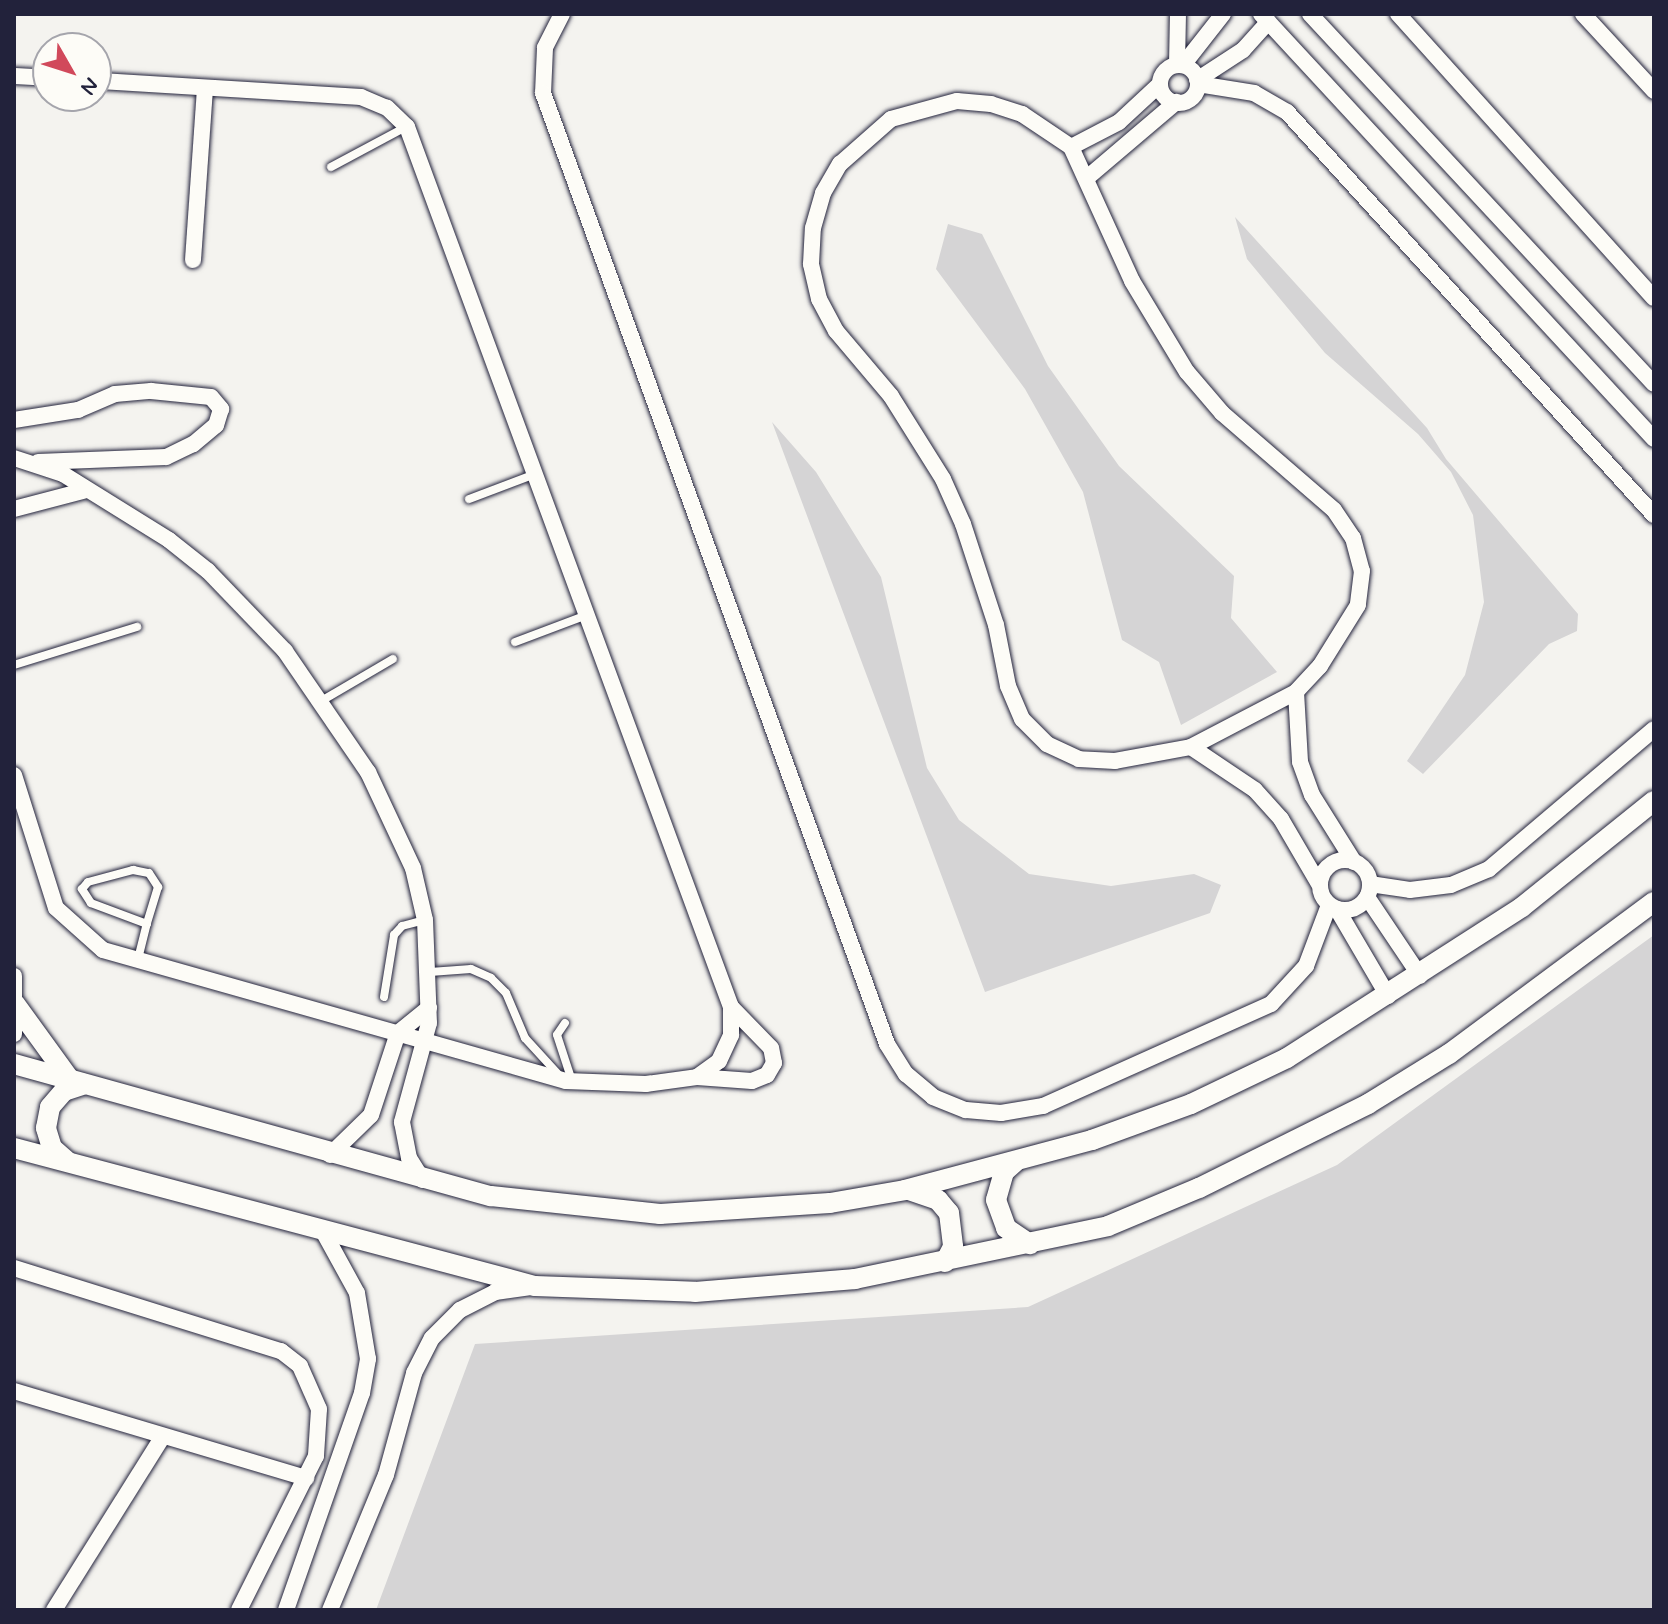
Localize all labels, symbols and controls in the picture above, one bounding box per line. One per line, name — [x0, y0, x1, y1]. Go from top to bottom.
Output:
north arrow — [32, 32, 112, 112]
text: N — [74, 71, 105, 100]

